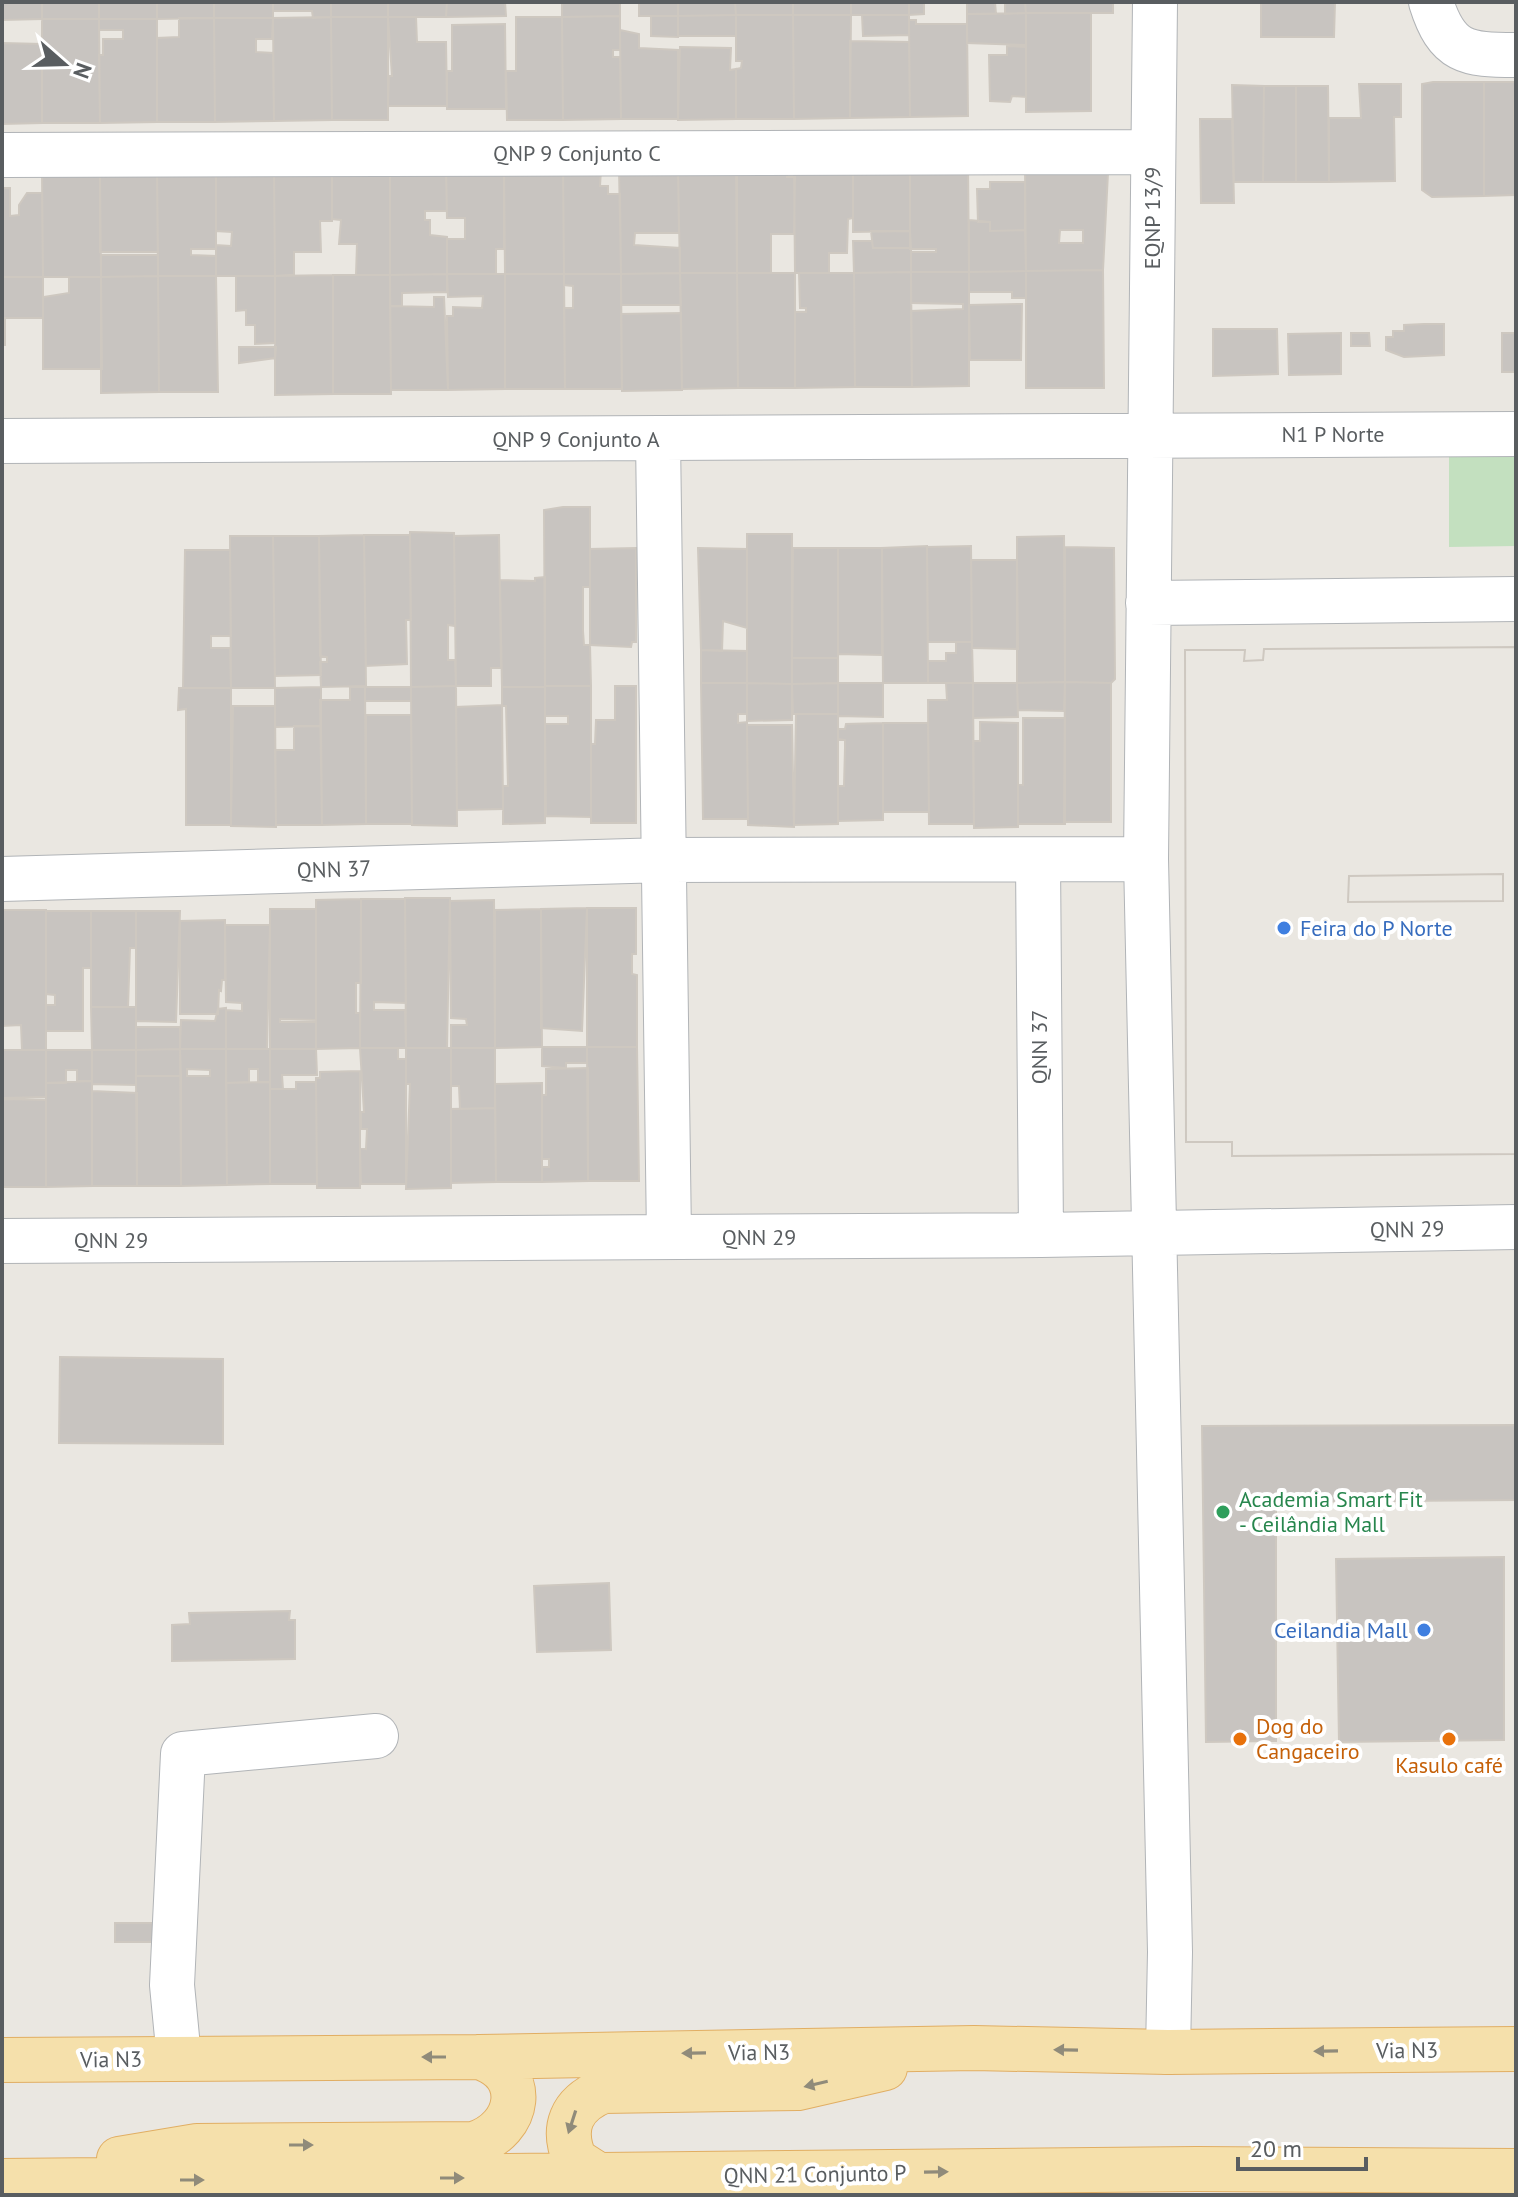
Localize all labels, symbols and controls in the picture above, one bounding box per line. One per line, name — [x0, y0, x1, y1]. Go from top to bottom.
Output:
north arrow — [24, 24, 104, 104]
text: N — [67, 59, 98, 82]
street label: QNP 9 Conjunto C — [493, 139, 661, 167]
street label: EQNP 13/9 — [1138, 167, 1166, 269]
street label: N1 P Norte — [1281, 420, 1385, 448]
street label: QNP 9 Conjunto A — [492, 425, 660, 453]
street label: QNN 37 — [296, 854, 372, 884]
place label: Feira do P Norte — [1300, 914, 1453, 942]
marker: Feira do P Norte — [1275, 919, 1293, 937]
street label: QNN 37 — [1025, 1010, 1053, 1084]
street label: QNN 29 — [1370, 1214, 1444, 1244]
street label: QNN 29 — [722, 1223, 796, 1251]
street label: QNN 29 — [74, 1226, 148, 1254]
place label: Academia Smart Fit - Ceilândia Mall — [1239, 1485, 1423, 1538]
marker: Academia Smart Fit - Ceilândia Mall — [1214, 1503, 1232, 1521]
place label: Ceilandia Mall — [1274, 1616, 1409, 1644]
marker: Ceilandia Mall — [1415, 1621, 1433, 1639]
place label: Dog do Cangaceiro — [1256, 1712, 1360, 1765]
marker: Dog do Cangaceiro — [1231, 1730, 1249, 1748]
marker: Kasulo café — [1440, 1730, 1458, 1748]
place label: Kasulo café — [1395, 1751, 1503, 1779]
street label: Via N3 — [1375, 2035, 1438, 2065]
street label: Via N3 — [727, 2037, 790, 2067]
street label: Via N3 — [79, 2044, 142, 2074]
one-way arrow — [1053, 2044, 1078, 2056]
one-way arrow — [1313, 2045, 1338, 2057]
one-way arrow — [681, 2047, 706, 2059]
one-way arrow — [421, 2051, 446, 2064]
one-way arrow — [803, 2078, 828, 2091]
one-way arrow — [565, 2110, 578, 2134]
scale bar — [1238, 2121, 1366, 2171]
text: 20 m — [1250, 2133, 1302, 2164]
one-way arrow — [289, 2139, 314, 2151]
street label: QNN 21 Conjunto P — [723, 2158, 907, 2190]
one-way arrow — [924, 2166, 949, 2179]
one-way arrow — [440, 2171, 465, 2184]
one-way arrow — [180, 2174, 205, 2186]

